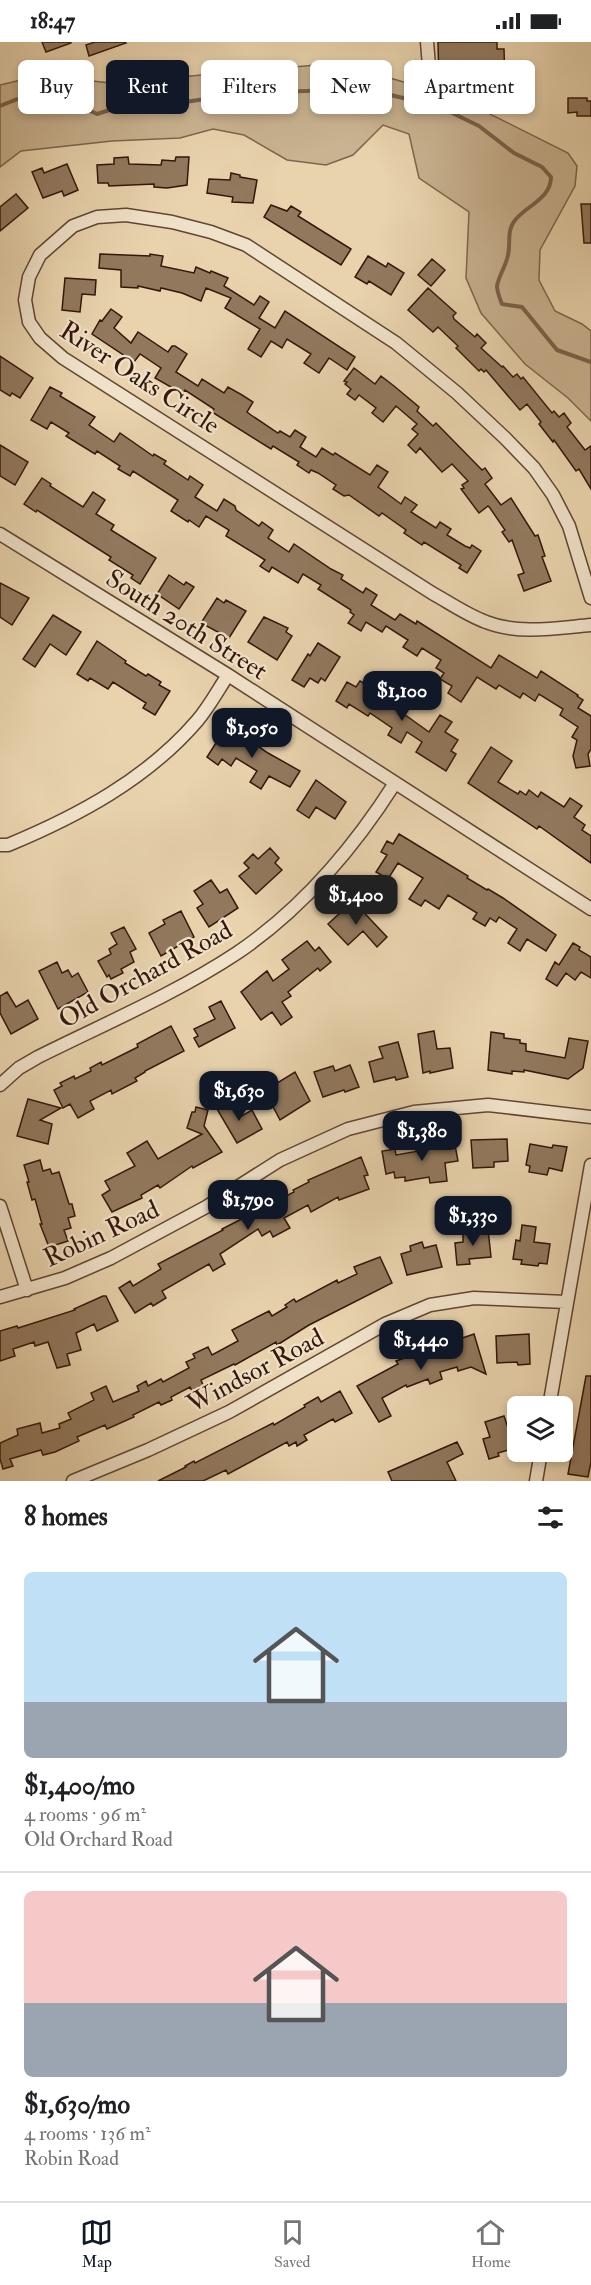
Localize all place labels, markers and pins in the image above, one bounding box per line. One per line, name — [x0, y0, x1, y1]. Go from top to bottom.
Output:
pin: $1,100 — [353, 671, 451, 722]
pin: $1,050 — [203, 708, 301, 759]
pin: $1,400 — [307, 875, 405, 926]
pin: $1,630 — [190, 1071, 288, 1122]
pin: $1,380 — [373, 1111, 471, 1162]
pin: $1,790 — [199, 1180, 297, 1231]
pin: $1,330 — [424, 1196, 522, 1247]
pin: $1,440 — [372, 1320, 470, 1371]

